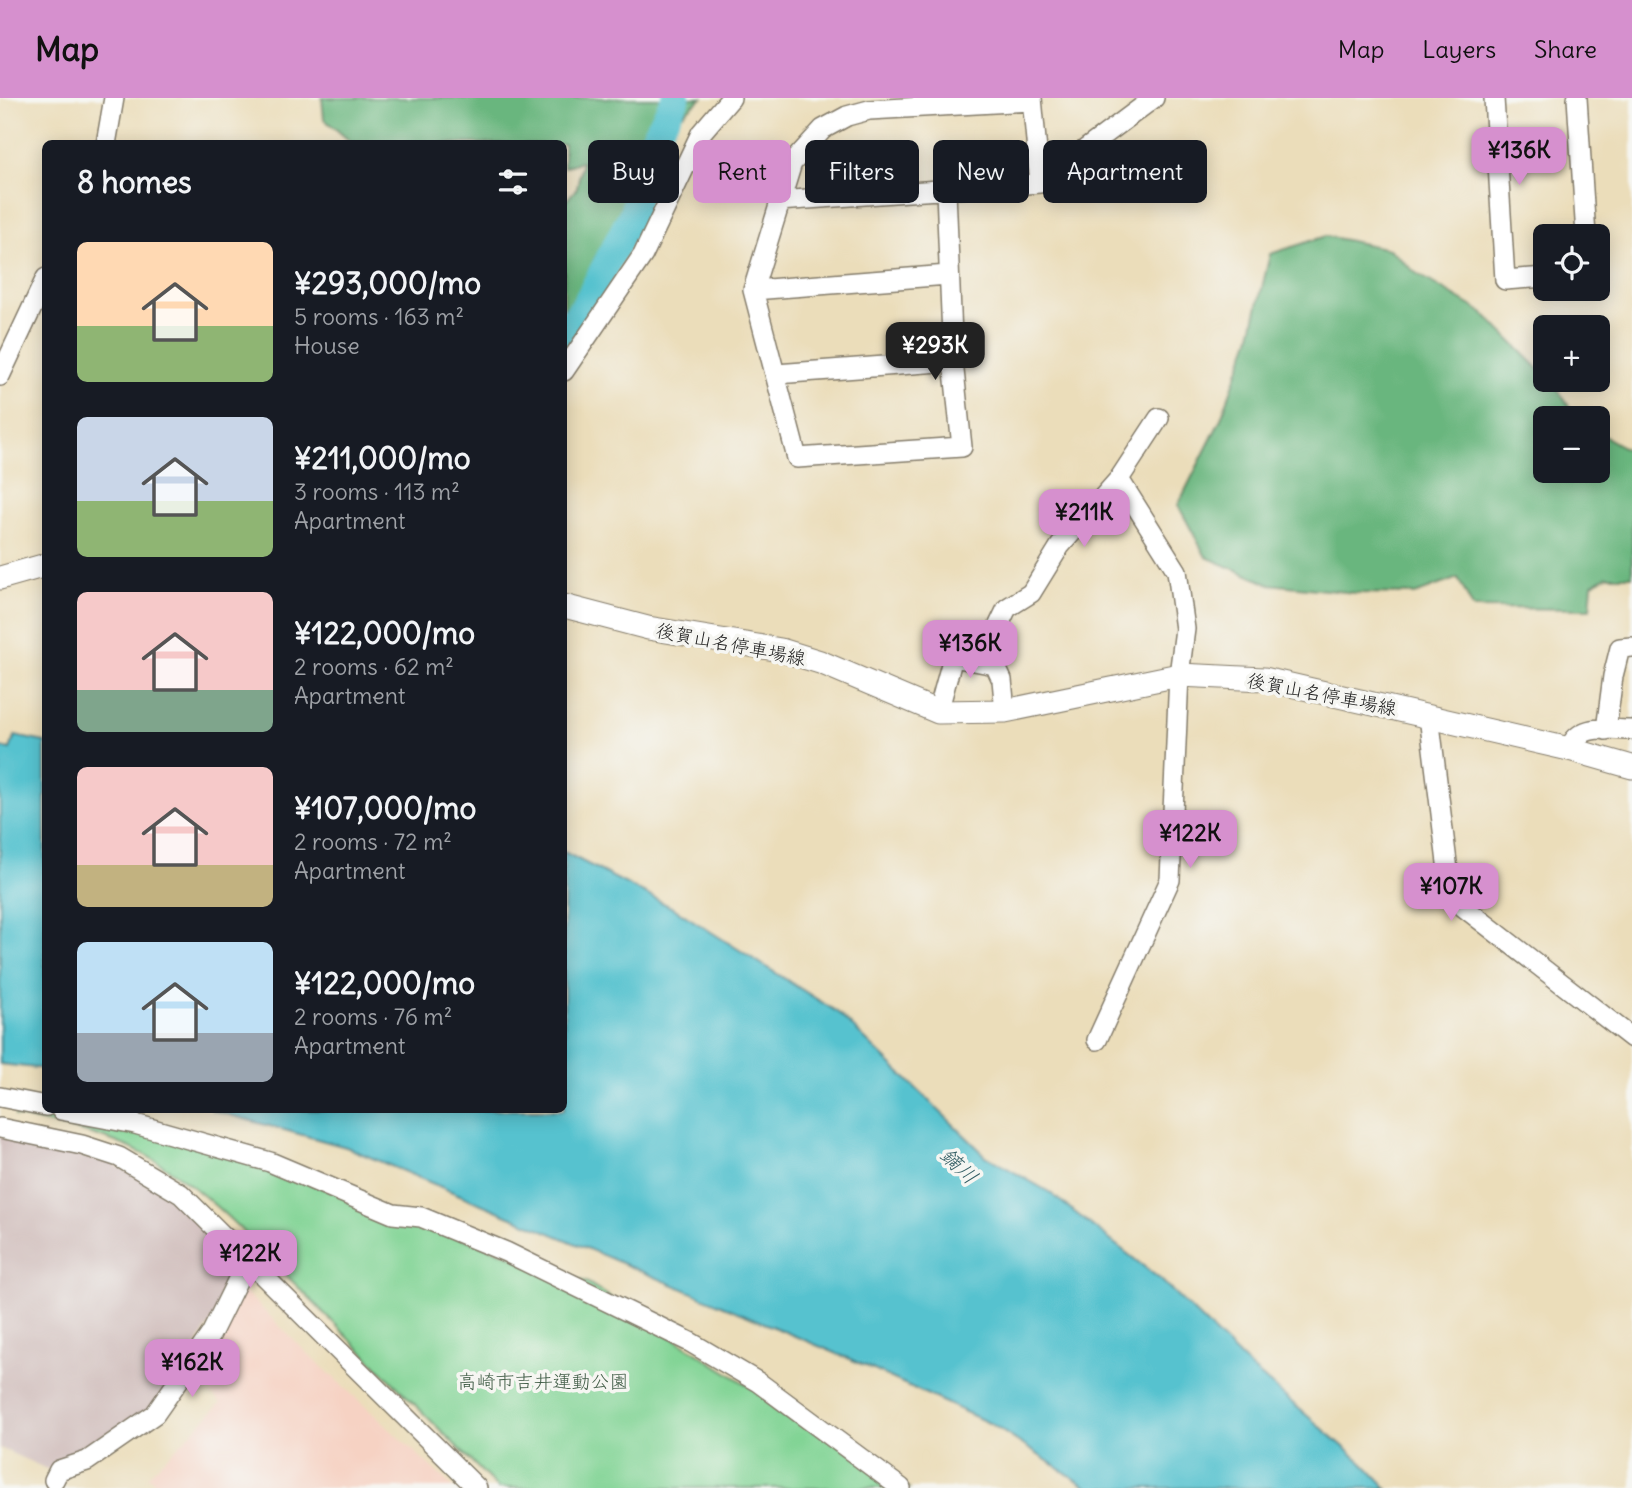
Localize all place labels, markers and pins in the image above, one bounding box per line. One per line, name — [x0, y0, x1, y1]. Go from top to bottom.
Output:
pin: ¥136K — [1470, 127, 1568, 187]
pin: ¥293K — [886, 322, 984, 382]
pin: ¥211K — [1035, 490, 1133, 549]
pin: ¥136K — [921, 620, 1019, 680]
pin: ¥122K — [1141, 810, 1239, 870]
pin: ¥107K — [1402, 864, 1500, 923]
pin: ¥122K — [201, 1230, 299, 1290]
pin: ¥162K — [143, 1340, 241, 1399]

